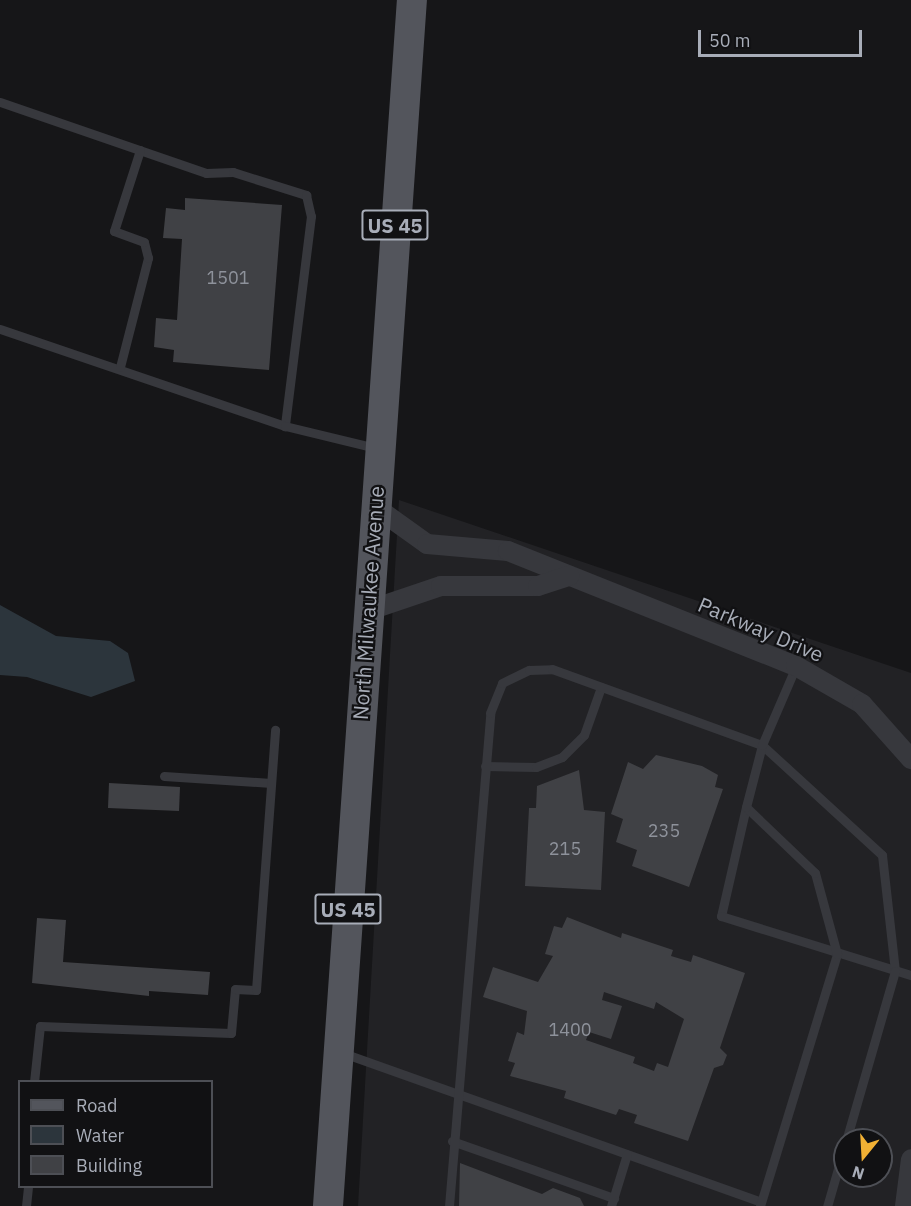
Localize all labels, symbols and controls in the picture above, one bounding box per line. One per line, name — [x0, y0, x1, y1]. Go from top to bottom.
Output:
scale bar — [701, 18, 864, 56]
text: 50 m — [709, 29, 751, 52]
road number: US 45 — [360, 208, 430, 242]
house number: 1501 — [206, 267, 250, 289]
street label: North Milwaukee Avenue — [347, 485, 389, 721]
street label: Parkway Drive — [695, 591, 827, 667]
house number: 235 — [648, 820, 680, 842]
house number: 215 — [549, 838, 581, 860]
road number: US 45 — [314, 892, 382, 926]
house number: 1400 — [548, 1019, 592, 1041]
legend — [18, 1080, 213, 1188]
text: Road — [76, 1094, 117, 1117]
text: Water — [76, 1124, 124, 1147]
north arrow — [833, 1128, 893, 1188]
text: Building — [76, 1154, 142, 1177]
text: N — [849, 1162, 867, 1185]

